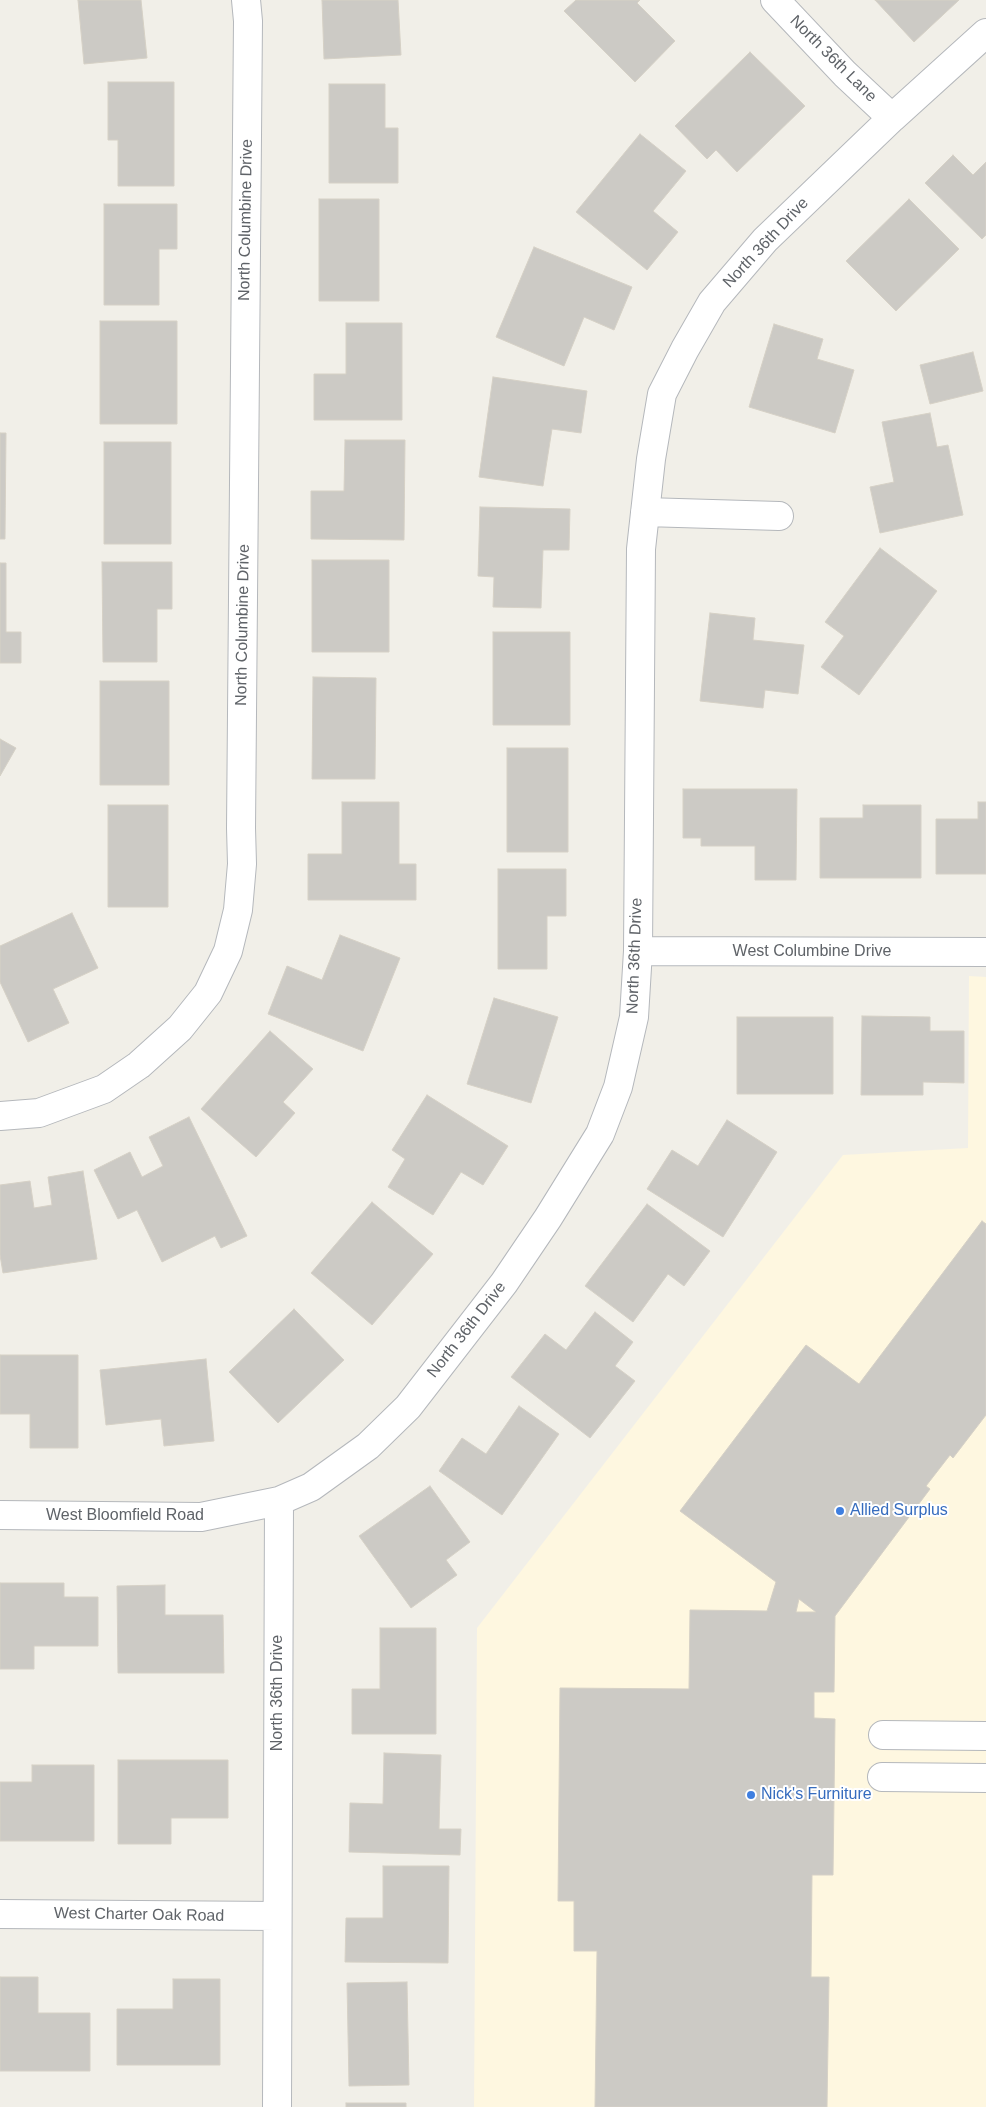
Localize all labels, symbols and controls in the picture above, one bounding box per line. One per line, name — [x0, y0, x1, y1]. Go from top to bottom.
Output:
street label: North 36th Lane — [786, 12, 880, 106]
street label: North Columbine Drive — [235, 139, 257, 301]
street label: North 36th Drive — [719, 194, 813, 292]
street label: North Columbine Drive — [232, 544, 254, 706]
street label: North 36th Drive — [623, 897, 647, 1015]
street label: West Columbine Drive — [733, 942, 891, 962]
street label: North 36th Drive — [424, 1278, 510, 1382]
place label: Allied Surplus — [850, 1501, 948, 1521]
marker: Allied Surplus — [834, 1505, 846, 1517]
street label: West Bloomfield Road — [46, 1506, 204, 1526]
street label: North 36th Drive — [268, 1635, 288, 1751]
place label: Nick's Furniture — [761, 1785, 872, 1805]
marker: Nick's Furniture — [745, 1789, 757, 1801]
street label: West Charter Oak Road — [54, 1904, 224, 1926]

